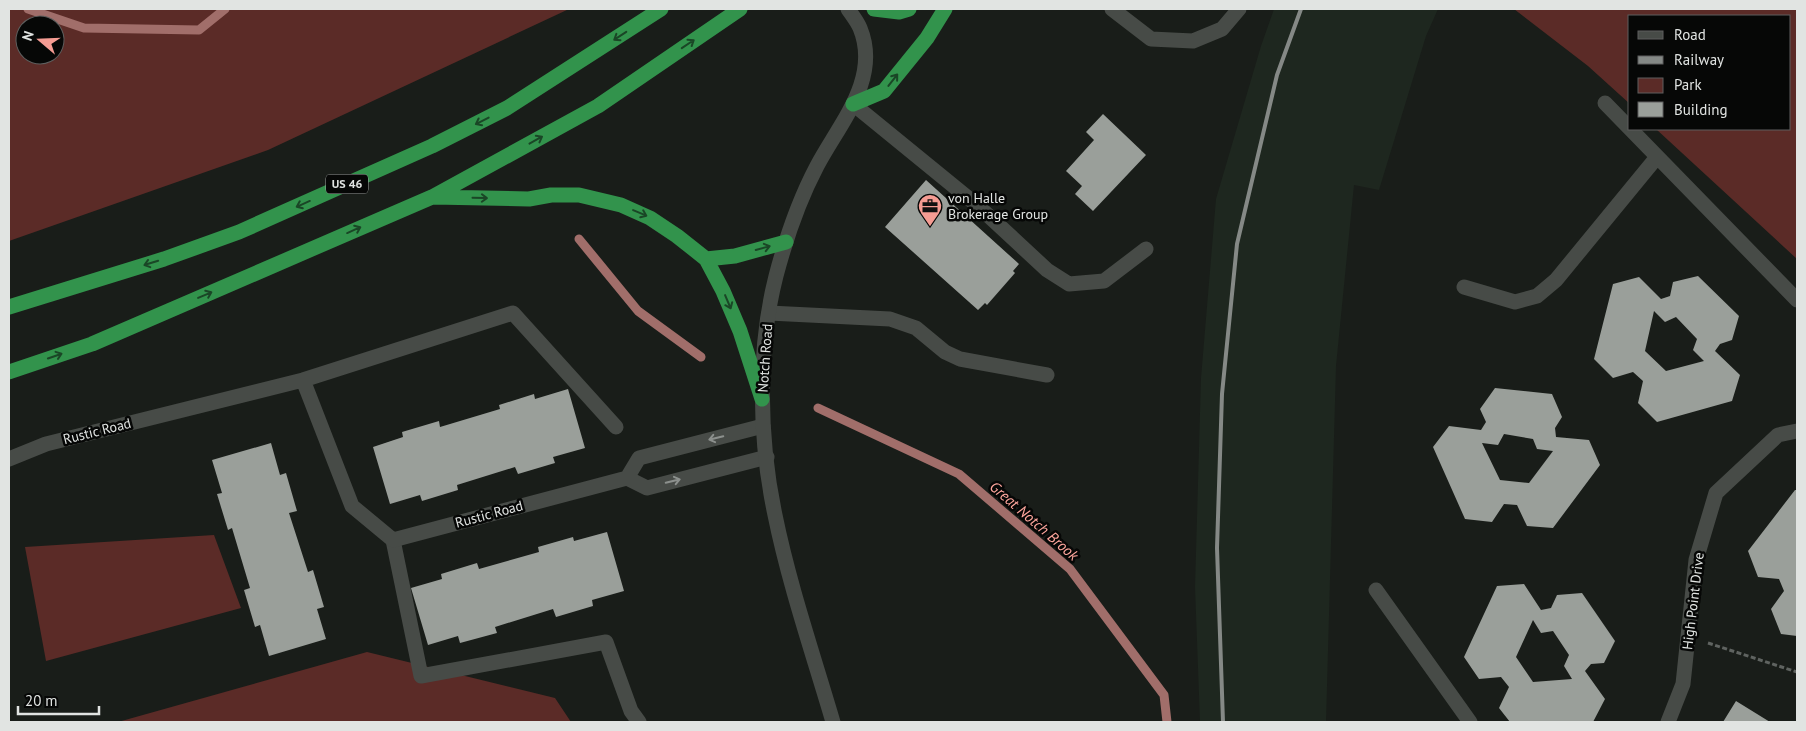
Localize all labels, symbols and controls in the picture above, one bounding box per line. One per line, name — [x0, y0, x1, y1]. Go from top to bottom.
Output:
north arrow — [15, 15, 65, 65]
legend — [1628, 15, 1791, 130]
text: Road — [1674, 25, 1706, 44]
text: N — [18, 28, 38, 43]
one-way arrow — [613, 30, 627, 41]
one-way arrow — [680, 39, 694, 49]
text: Railway — [1674, 50, 1724, 69]
one-way arrow — [888, 73, 899, 86]
text: Park — [1674, 75, 1702, 94]
text: Building — [1674, 100, 1728, 119]
one-way arrow — [475, 116, 490, 126]
one-way arrow — [528, 134, 542, 144]
road number: US 46 — [326, 174, 368, 193]
place label: von Halle Brokerage Group — [948, 189, 1048, 223]
one-way arrow — [472, 193, 488, 203]
office icon: von Halle Brokerage Group — [917, 193, 943, 227]
one-way arrow — [296, 199, 311, 209]
one-way arrow — [632, 209, 647, 219]
one-way arrow — [346, 224, 361, 234]
one-way arrow — [755, 243, 771, 253]
one-way arrow — [144, 258, 160, 268]
one-way arrow — [197, 290, 212, 300]
one-way arrow — [724, 294, 733, 310]
street label: Notch Road — [754, 323, 776, 393]
one-way arrow — [47, 351, 63, 361]
street label: Rustic Road — [61, 414, 133, 448]
one-way arrow — [708, 434, 724, 444]
one-way arrow — [664, 476, 680, 485]
water label: Great Notch Brook — [986, 477, 1084, 565]
street label: Rustic Road — [453, 496, 525, 532]
street label: High Point Drive — [1678, 551, 1708, 651]
scale bar — [18, 684, 99, 716]
text: 20 m — [25, 691, 58, 710]

